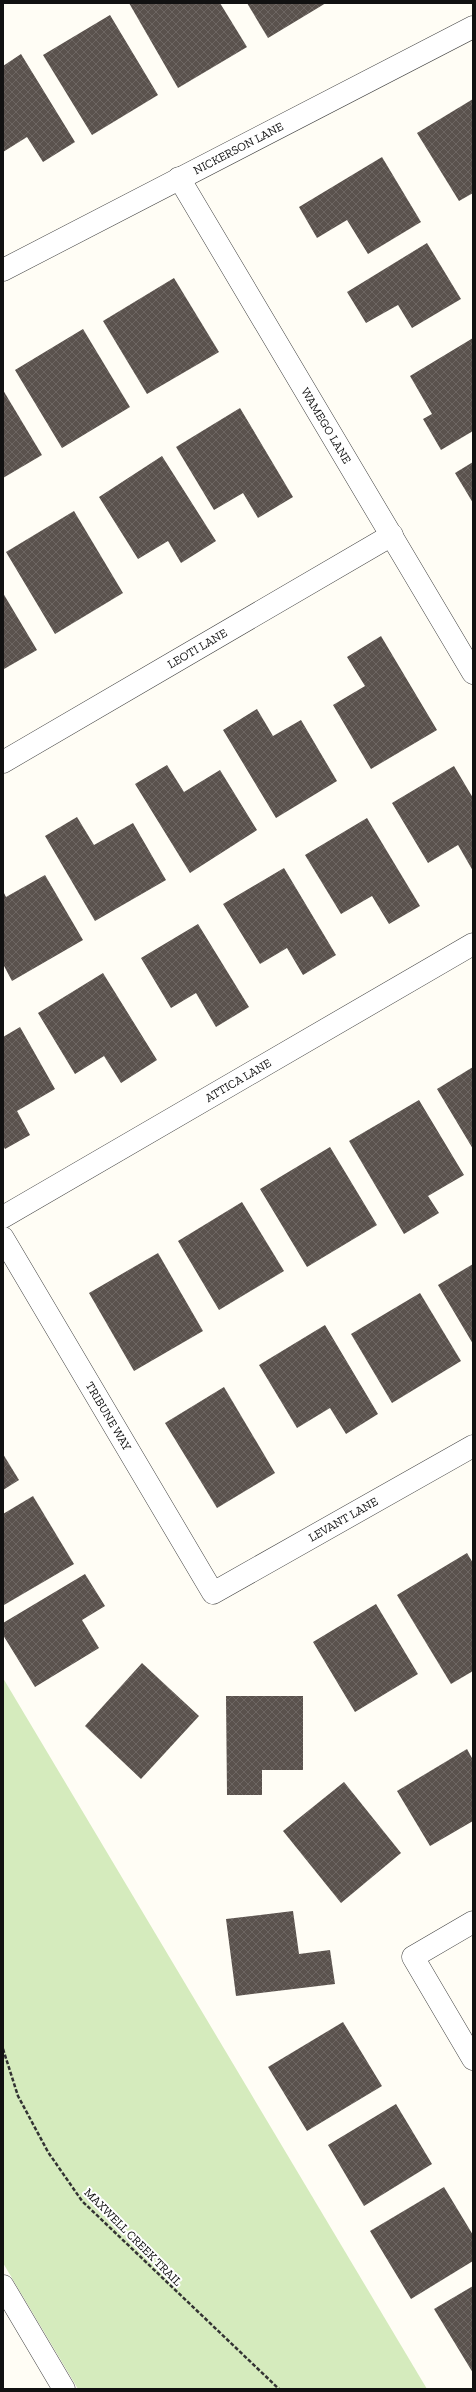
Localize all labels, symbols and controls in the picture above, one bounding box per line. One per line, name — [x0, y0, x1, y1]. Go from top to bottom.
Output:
street label: NICKERSON LANE — [191, 119, 286, 177]
street label: WAMEGO LANE — [298, 385, 354, 466]
street label: LEOTI LANE — [165, 626, 230, 671]
street label: ATTICA LANE — [203, 1056, 274, 1105]
street label: TRIBUNE WAY — [83, 1379, 134, 1454]
street label: LEVANT LANE — [306, 1494, 380, 1545]
street label: MAXWELL CREEK TRAIL — [81, 2185, 185, 2289]

